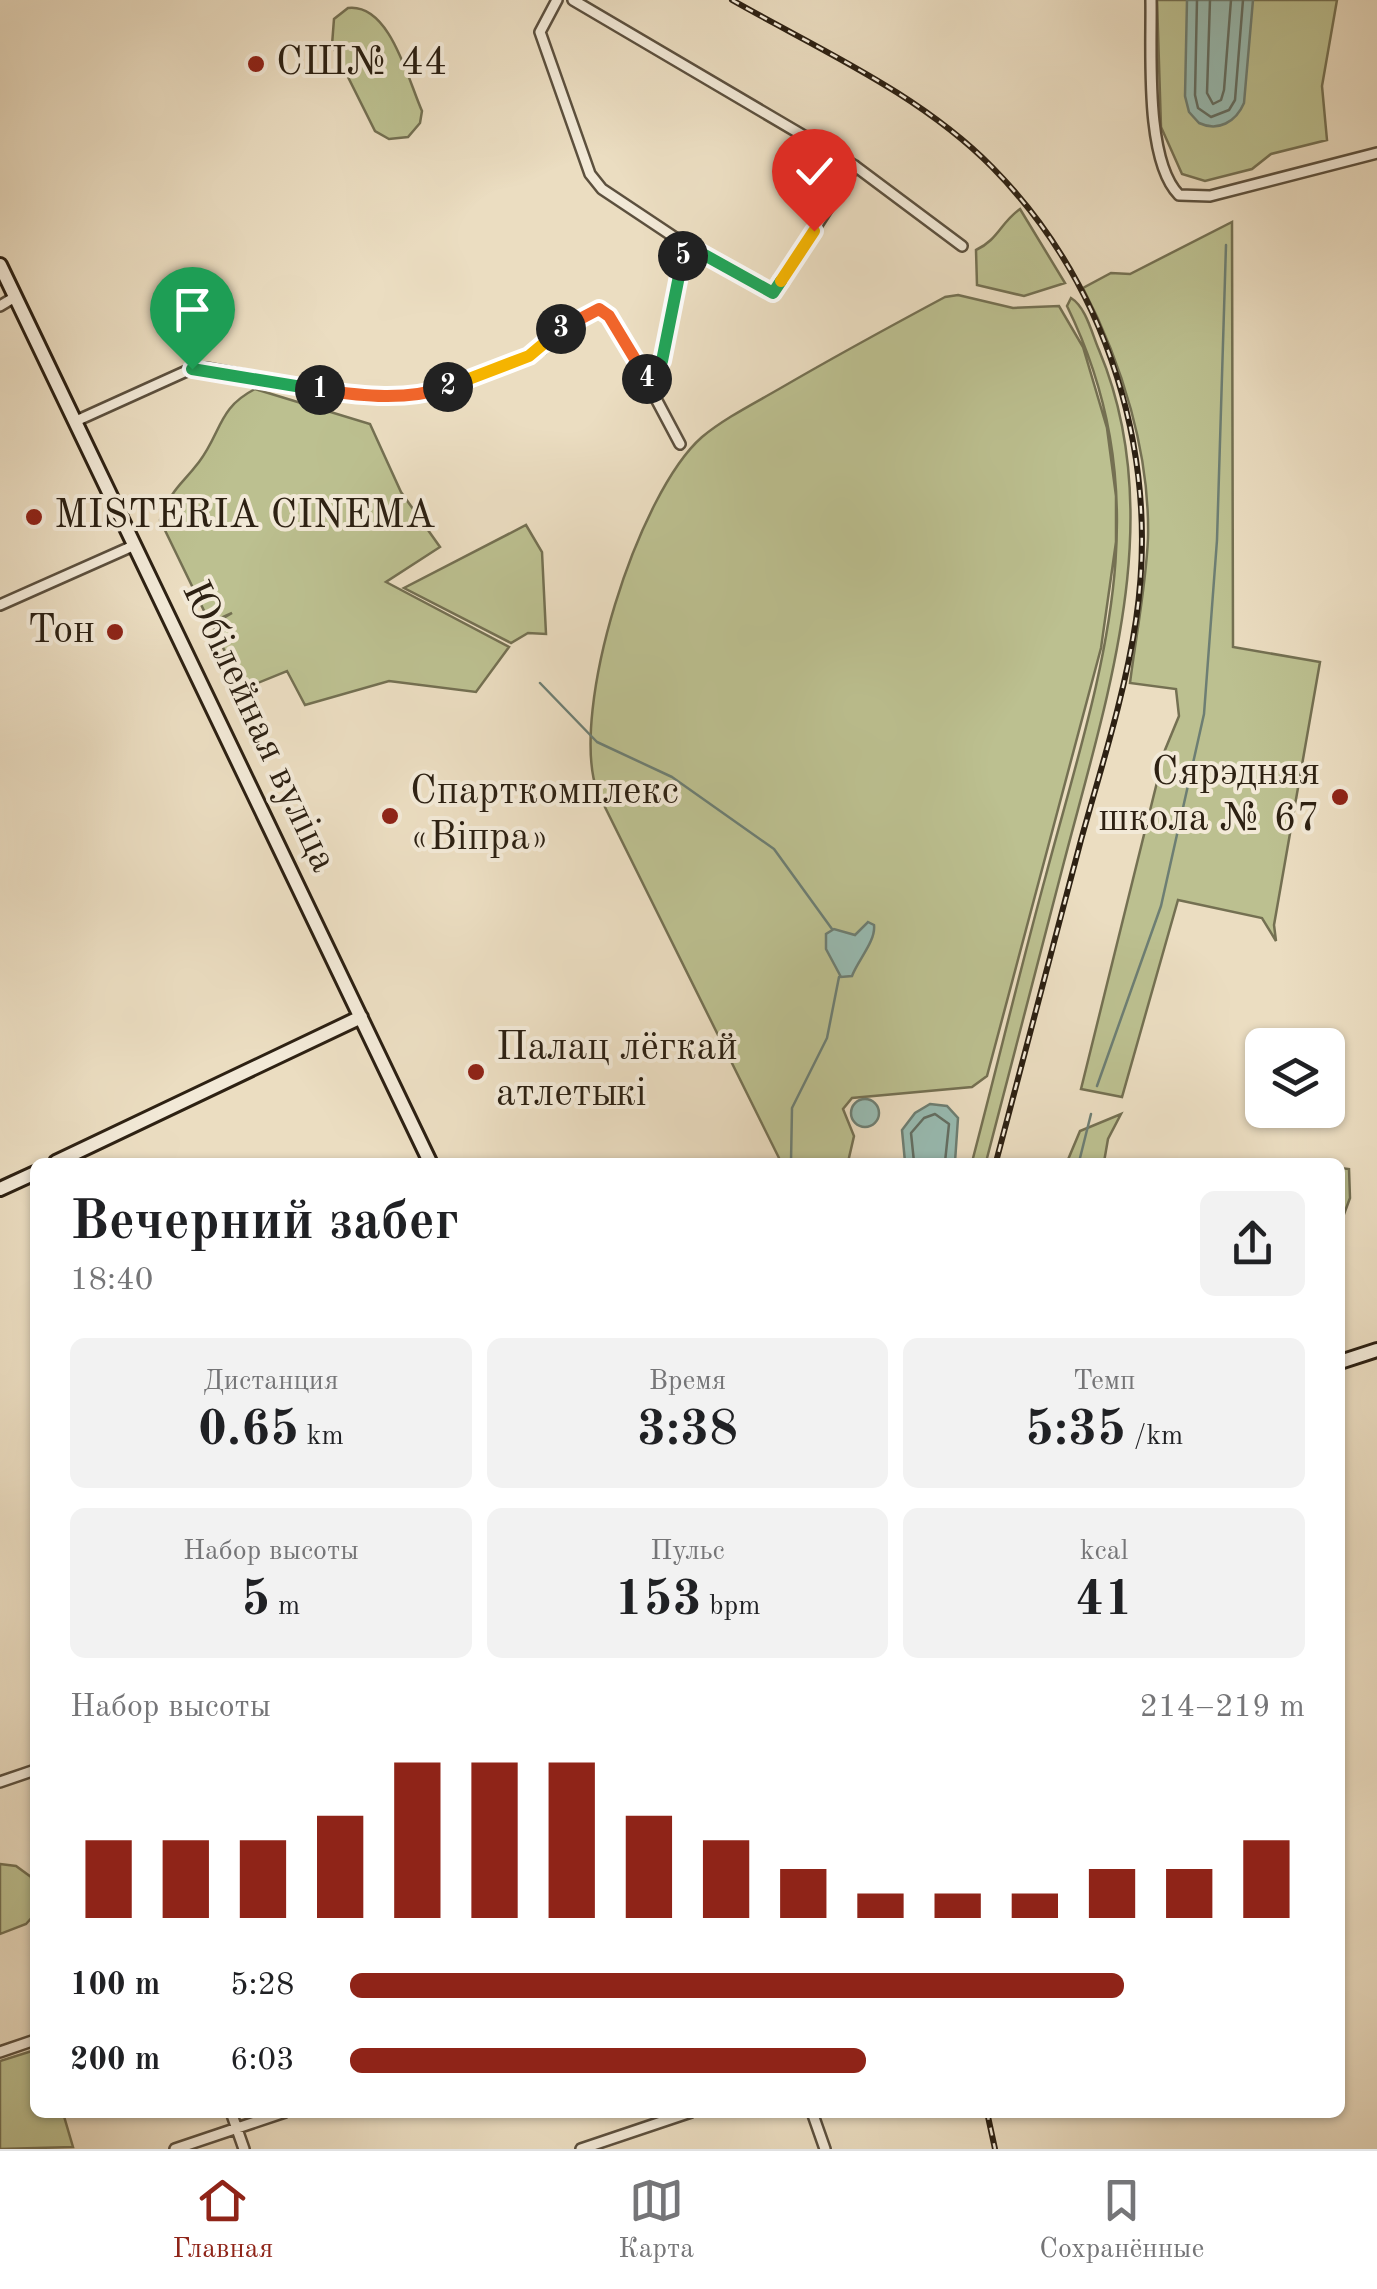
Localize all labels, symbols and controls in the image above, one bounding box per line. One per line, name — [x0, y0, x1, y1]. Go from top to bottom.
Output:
place label: СШ№ 44 — [276, 44, 447, 84]
marker: СШ№ 44 — [245, 53, 267, 75]
pin — [772, 129, 857, 232]
icon: check — [787, 144, 842, 199]
pin: 5 — [658, 231, 708, 281]
text: 5 — [675, 242, 691, 270]
pin — [150, 267, 235, 370]
icon: arrive — [165, 282, 220, 337]
pin: 3 — [536, 304, 586, 354]
text: 3 — [553, 315, 569, 343]
pin: 4 — [622, 354, 672, 404]
pin: 2 — [423, 362, 473, 412]
pin: 1 — [295, 365, 345, 415]
text: 4 — [639, 365, 655, 393]
text: 2 — [440, 373, 456, 401]
text: 1 — [312, 376, 328, 404]
place label: MISTERIA CINEMA — [54, 497, 435, 537]
marker: MISTERIA CINEMA — [23, 506, 45, 528]
street label: Юбілейная вуліца — [173, 576, 343, 879]
place label: Тон — [27, 612, 95, 652]
marker: Тон — [104, 621, 126, 643]
place label: Сярэдняя школа № 67 — [1098, 754, 1320, 840]
place label: Спарткомплекс «Віпра» — [410, 773, 679, 859]
marker: Сярэдняя школа № 67 — [1329, 786, 1351, 808]
marker: Спарткомплекс «Віпра» — [379, 805, 401, 827]
map controls — [1245, 1028, 1345, 1128]
button: layers — [1245, 1028, 1345, 1128]
place label: Палац лёгкай атлетыкі — [496, 1029, 738, 1115]
marker: Палац лёгкай атлетыкі — [465, 1061, 487, 1083]
button: share — [1200, 1191, 1305, 1296]
text: Вечерний забег — [70, 1196, 459, 1251]
text: 18:40 — [70, 1265, 153, 1297]
text: Дистанция — [203, 1368, 339, 1396]
text: Время — [649, 1368, 726, 1396]
text: Темп — [1073, 1368, 1135, 1396]
text: 0.65 — [198, 1406, 299, 1456]
text: 3:38 — [637, 1406, 738, 1456]
text: 5:35 — [1025, 1406, 1126, 1456]
text: km — [299, 1423, 344, 1451]
text: /km — [1126, 1423, 1183, 1451]
text: Набор высоты — [183, 1538, 359, 1566]
text: Пульс — [650, 1538, 725, 1566]
text: kcal — [1080, 1538, 1128, 1566]
text: 5 — [241, 1576, 270, 1626]
text: 153 — [615, 1576, 702, 1626]
text: 41 — [1075, 1576, 1133, 1626]
text: m — [270, 1593, 300, 1621]
text: bpm — [702, 1593, 760, 1621]
text: Набор высоты — [70, 1692, 271, 1724]
text: 214–219 m — [1139, 1692, 1305, 1724]
text: 100 m — [70, 1970, 160, 2002]
text: 5:28 — [230, 1970, 295, 2002]
text: 200 m — [70, 2045, 160, 2077]
text: 6:03 — [230, 2045, 295, 2077]
tab: Главная — [173, 2173, 273, 2268]
tab: Карта — [618, 2173, 694, 2268]
tab: Сохранённые — [1039, 2173, 1204, 2268]

